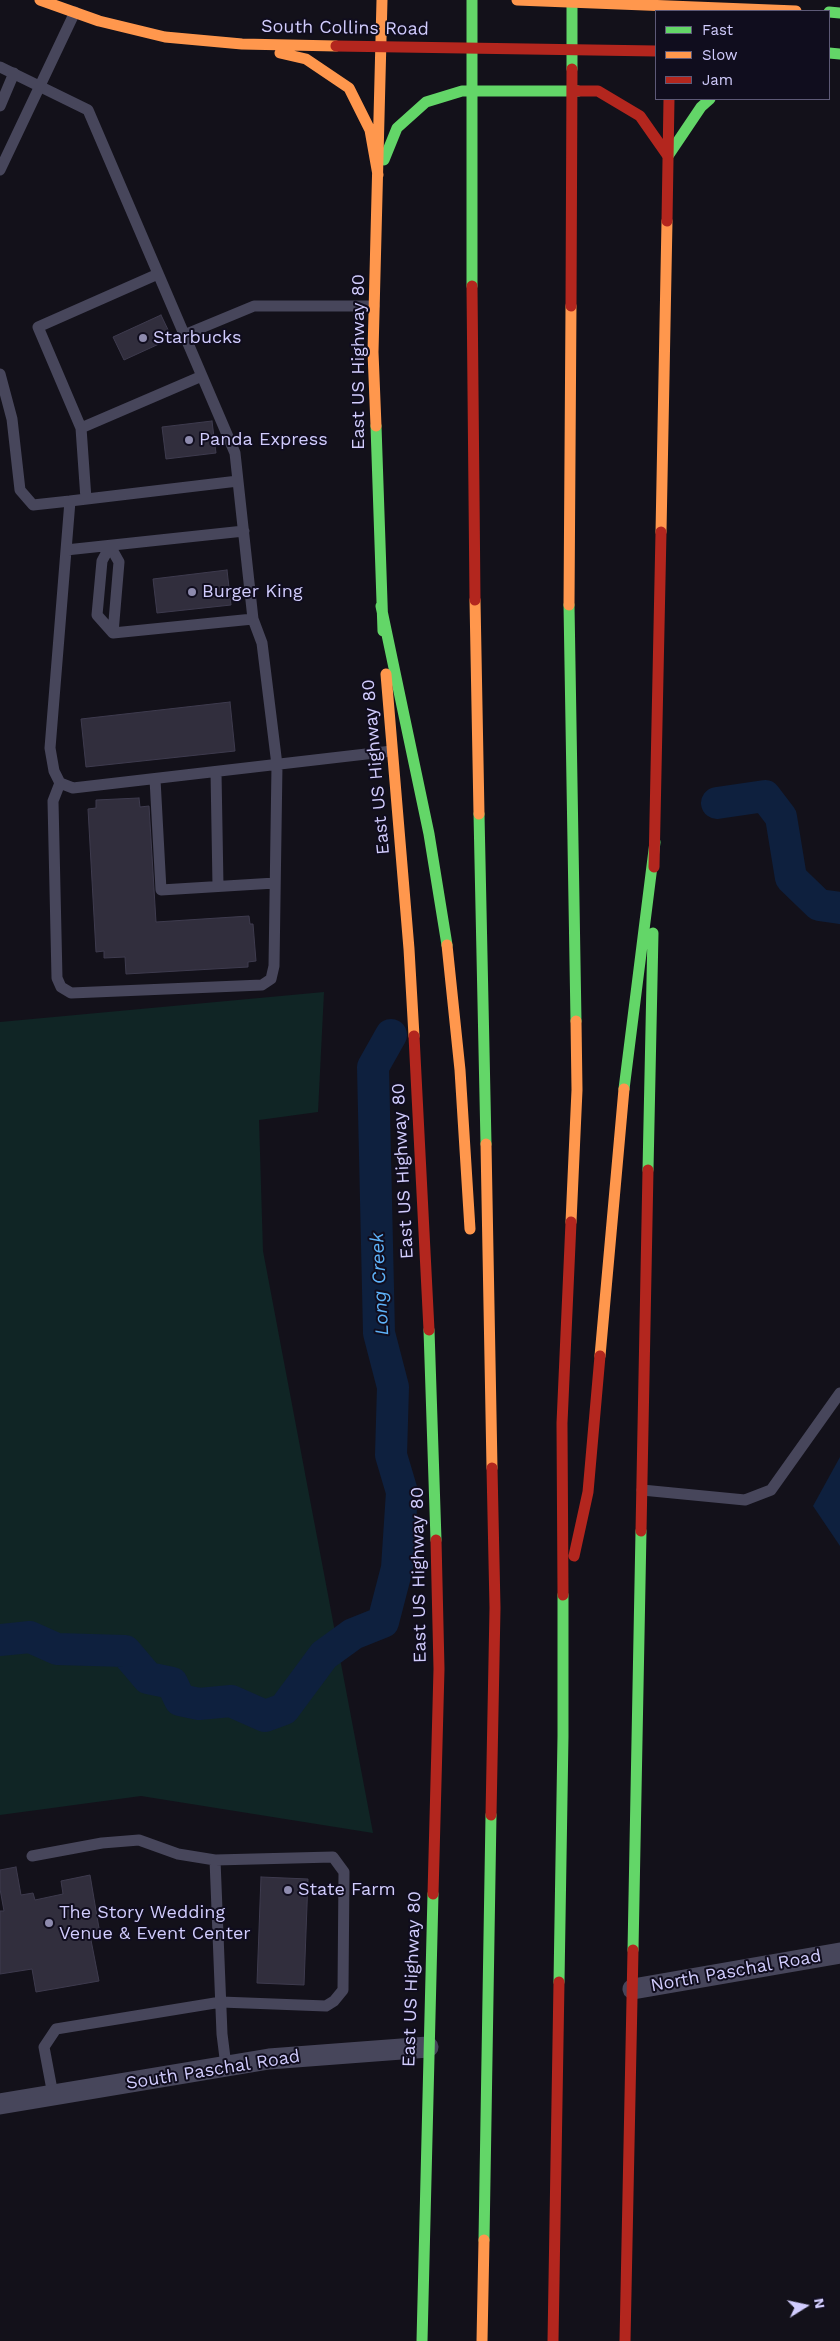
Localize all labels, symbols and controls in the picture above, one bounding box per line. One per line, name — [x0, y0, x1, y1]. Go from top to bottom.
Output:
legend — [655, 10, 830, 100]
street label: South Collins Road — [261, 16, 429, 40]
text: Fast — [702, 21, 733, 39]
text: Slow — [702, 46, 738, 64]
text: Jam — [702, 71, 733, 89]
street label: East US Highway 80 — [348, 274, 370, 450]
place label: Starbucks — [153, 327, 242, 349]
marker: Starbucks — [137, 332, 149, 344]
place label: Panda Express — [199, 429, 328, 451]
marker: Panda Express — [183, 434, 195, 446]
place label: Burger King — [202, 581, 303, 603]
marker: Burger King — [186, 586, 198, 598]
street label: East US Highway 80 — [358, 678, 394, 856]
street label: East US Highway 80 — [388, 1083, 418, 1259]
water label: Long Creek — [366, 1232, 394, 1336]
street label: East US Highway 80 — [407, 1487, 431, 1663]
place label: State Farm — [298, 1879, 396, 1901]
marker: State Farm — [282, 1884, 294, 1896]
street label: East US Highway 80 — [398, 1891, 426, 2067]
place label: The Story Wedding Venue & Event Center — [59, 1902, 251, 1945]
marker: The Story Wedding Venue & Event Center — [43, 1917, 55, 1929]
street label: North Paschal Road — [649, 1945, 823, 1997]
street label: South Paschal Road — [124, 2046, 302, 2094]
north arrow — [780, 2281, 830, 2331]
text: N — [811, 2297, 829, 2310]

